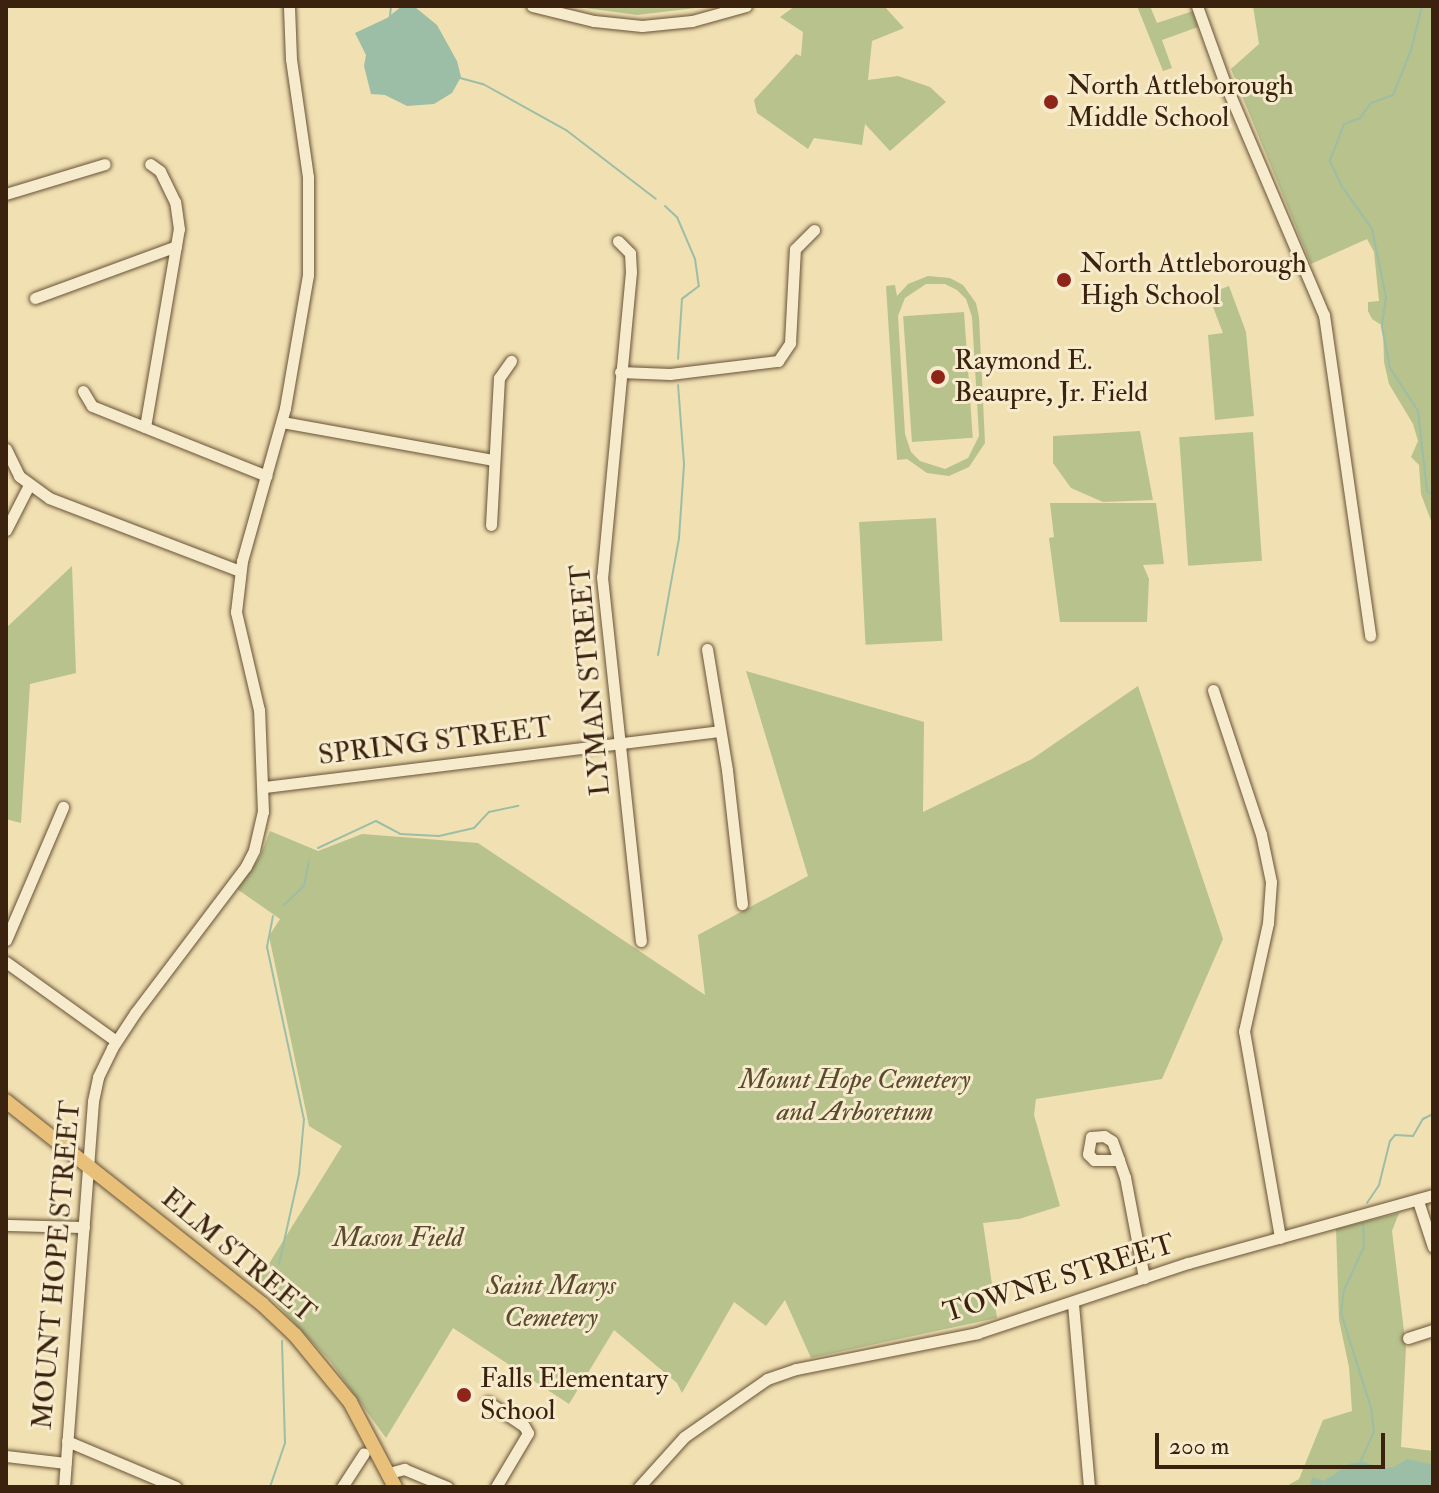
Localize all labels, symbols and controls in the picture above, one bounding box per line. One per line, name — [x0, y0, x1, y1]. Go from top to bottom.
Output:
place label: North Attleborough Middle School — [1067, 69, 1294, 135]
marker: North Attleborough Middle School — [1042, 93, 1060, 111]
place label: North Attleborough High School — [1080, 247, 1307, 313]
marker: North Attleborough High School — [1055, 271, 1073, 289]
place label: Raymond E. Beaupre, Jr. Field — [954, 344, 1148, 410]
marker: Raymond E. Beaupre, Jr. Field — [929, 368, 947, 386]
street label: LYMAN STREET — [564, 563, 618, 797]
street label: SPRING STREET — [316, 711, 554, 773]
park label: Mount Hope Cemetery and Arboretum — [739, 1063, 971, 1129]
street label: MOUNT HOPE STREET — [26, 1099, 88, 1431]
street label: ELM STREET — [154, 1182, 322, 1330]
park label: Mason Field — [333, 1221, 463, 1255]
street label: TOWNE STREET — [939, 1228, 1179, 1330]
park label: Saint Marys Cemetery — [486, 1269, 616, 1335]
place label: Falls Elementary School — [480, 1362, 668, 1428]
marker: Falls Elementary School — [455, 1386, 473, 1404]
scale bar — [1159, 1417, 1389, 1467]
text: 200 m — [1169, 1431, 1229, 1462]

